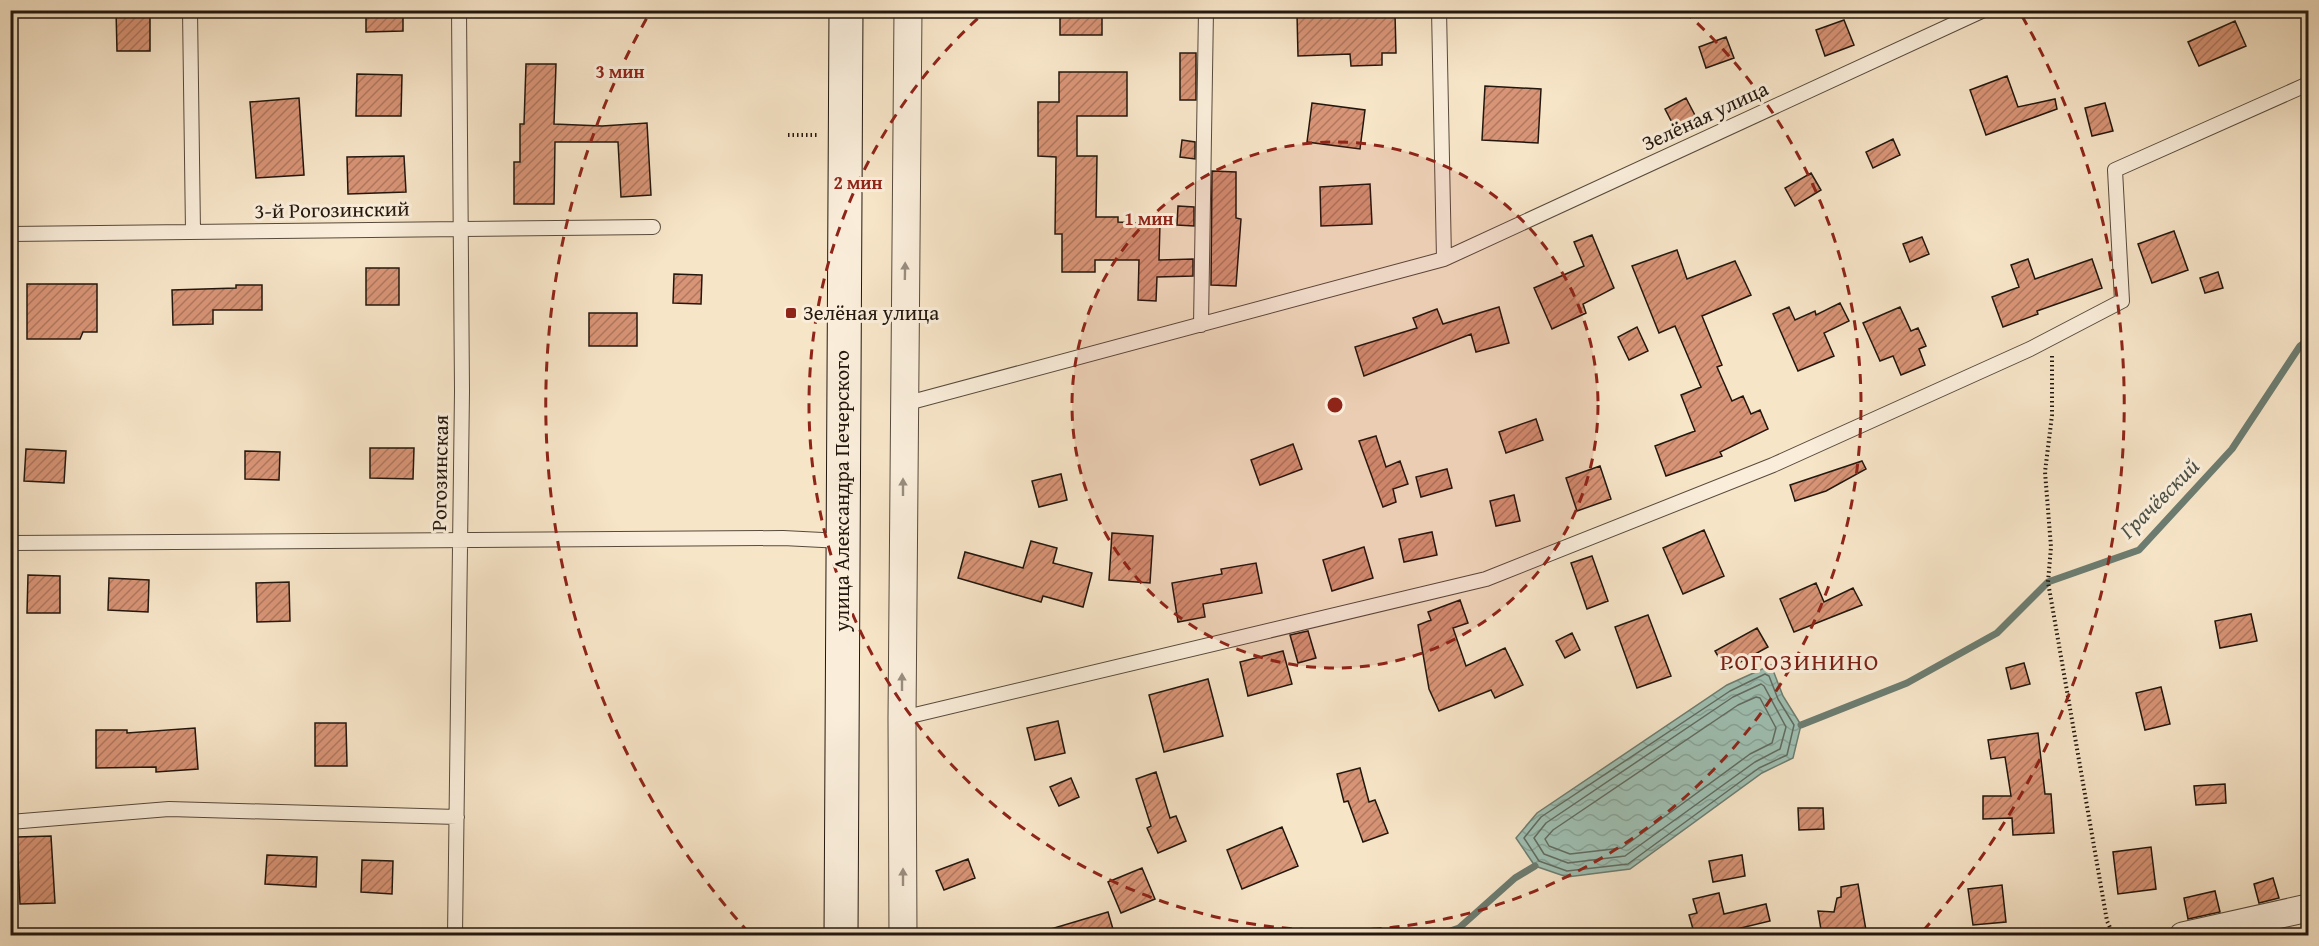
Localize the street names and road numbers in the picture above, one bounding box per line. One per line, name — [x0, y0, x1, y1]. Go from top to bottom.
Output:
street label: Зелёная улица — [1636, 73, 1773, 158]
street label: 3-й Рогозинский — [254, 193, 410, 226]
street label: улица Александра Печерского — [826, 350, 857, 633]
street label: Рогозинская — [423, 414, 456, 531]

